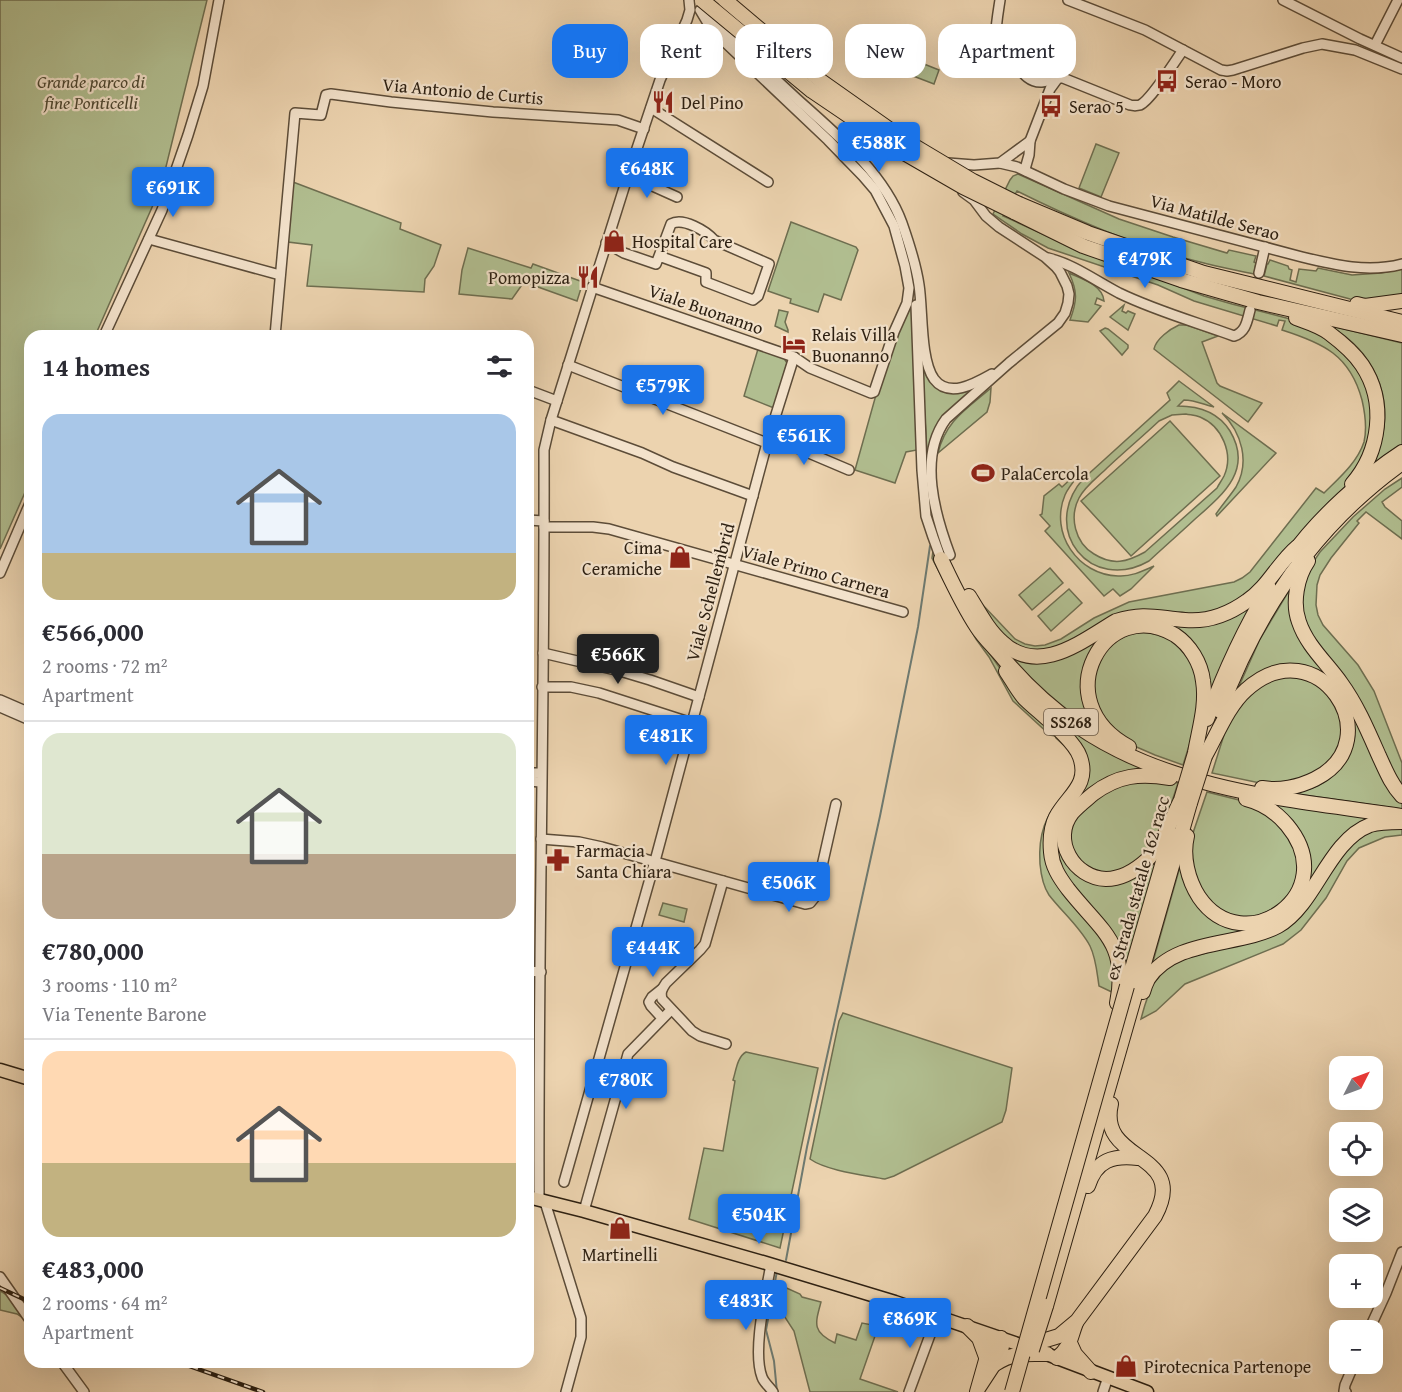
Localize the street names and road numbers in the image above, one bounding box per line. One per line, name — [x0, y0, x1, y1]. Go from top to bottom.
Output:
street label: Via Antonio de Curtis — [381, 71, 545, 111]
street label: Via Matilde Serao — [1147, 187, 1283, 247]
street label: Viale Buonanno — [645, 277, 767, 341]
street label: Viale Schellembrid — [679, 519, 742, 664]
street label: Viale Primo Carnera — [739, 537, 894, 605]
road number: SS268 — [1044, 709, 1098, 735]
street label: ex Strada statale 162 racc — [1098, 793, 1176, 983]

